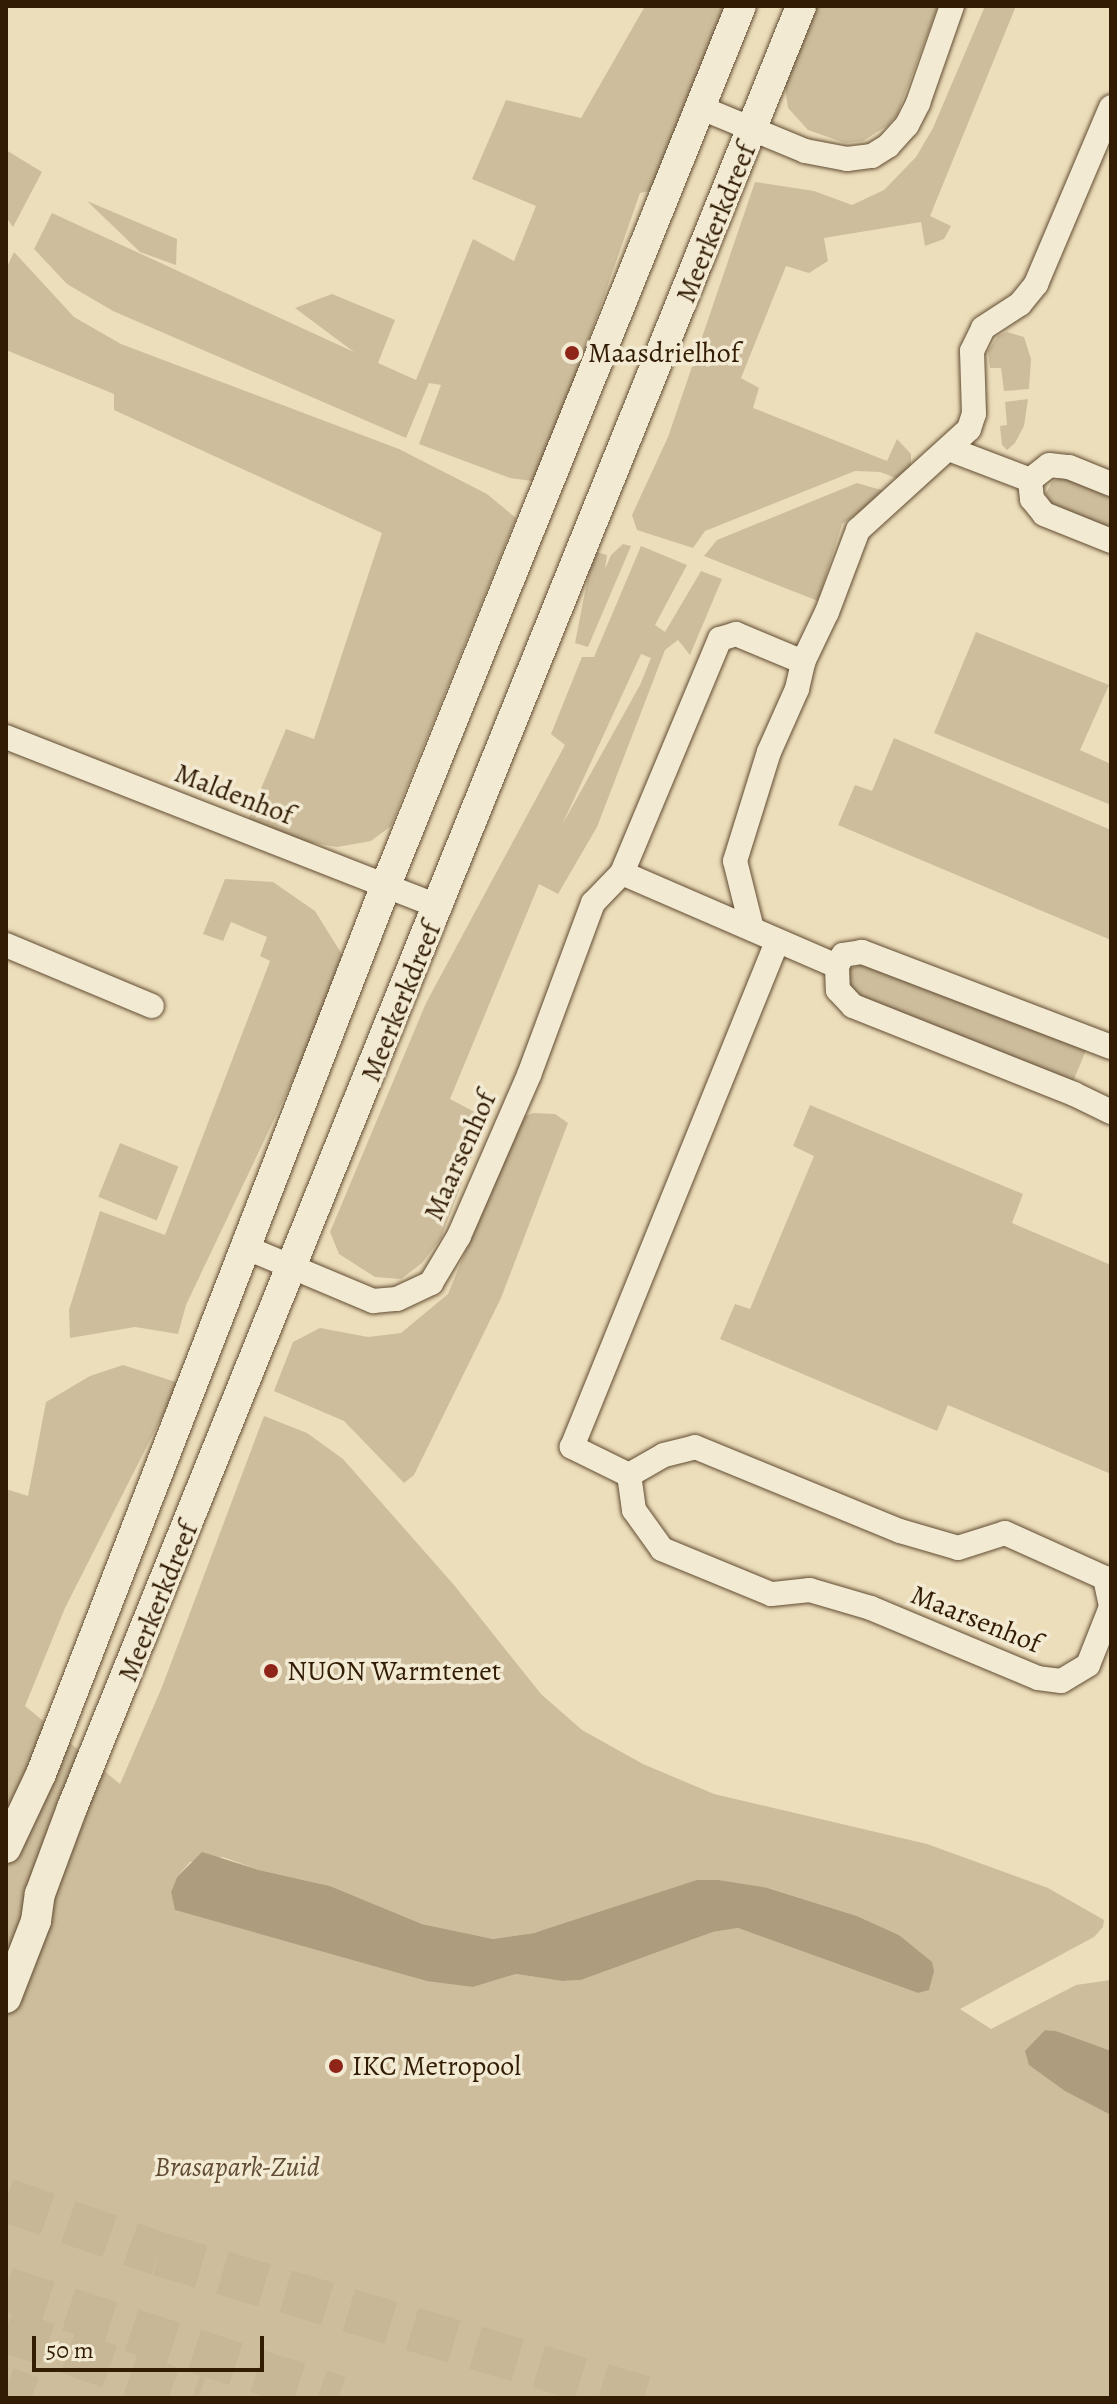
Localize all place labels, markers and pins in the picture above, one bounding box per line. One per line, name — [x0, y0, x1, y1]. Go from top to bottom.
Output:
place label: Maasdrielhof — [588, 336, 740, 370]
marker: Maasdrielhof — [563, 344, 581, 362]
place label: NUON Warmtenet — [287, 1654, 501, 1688]
marker: NUON Warmtenet — [262, 1662, 280, 1680]
place label: IKC Metropool — [352, 2049, 521, 2083]
marker: IKC Metropool — [327, 2057, 345, 2075]

